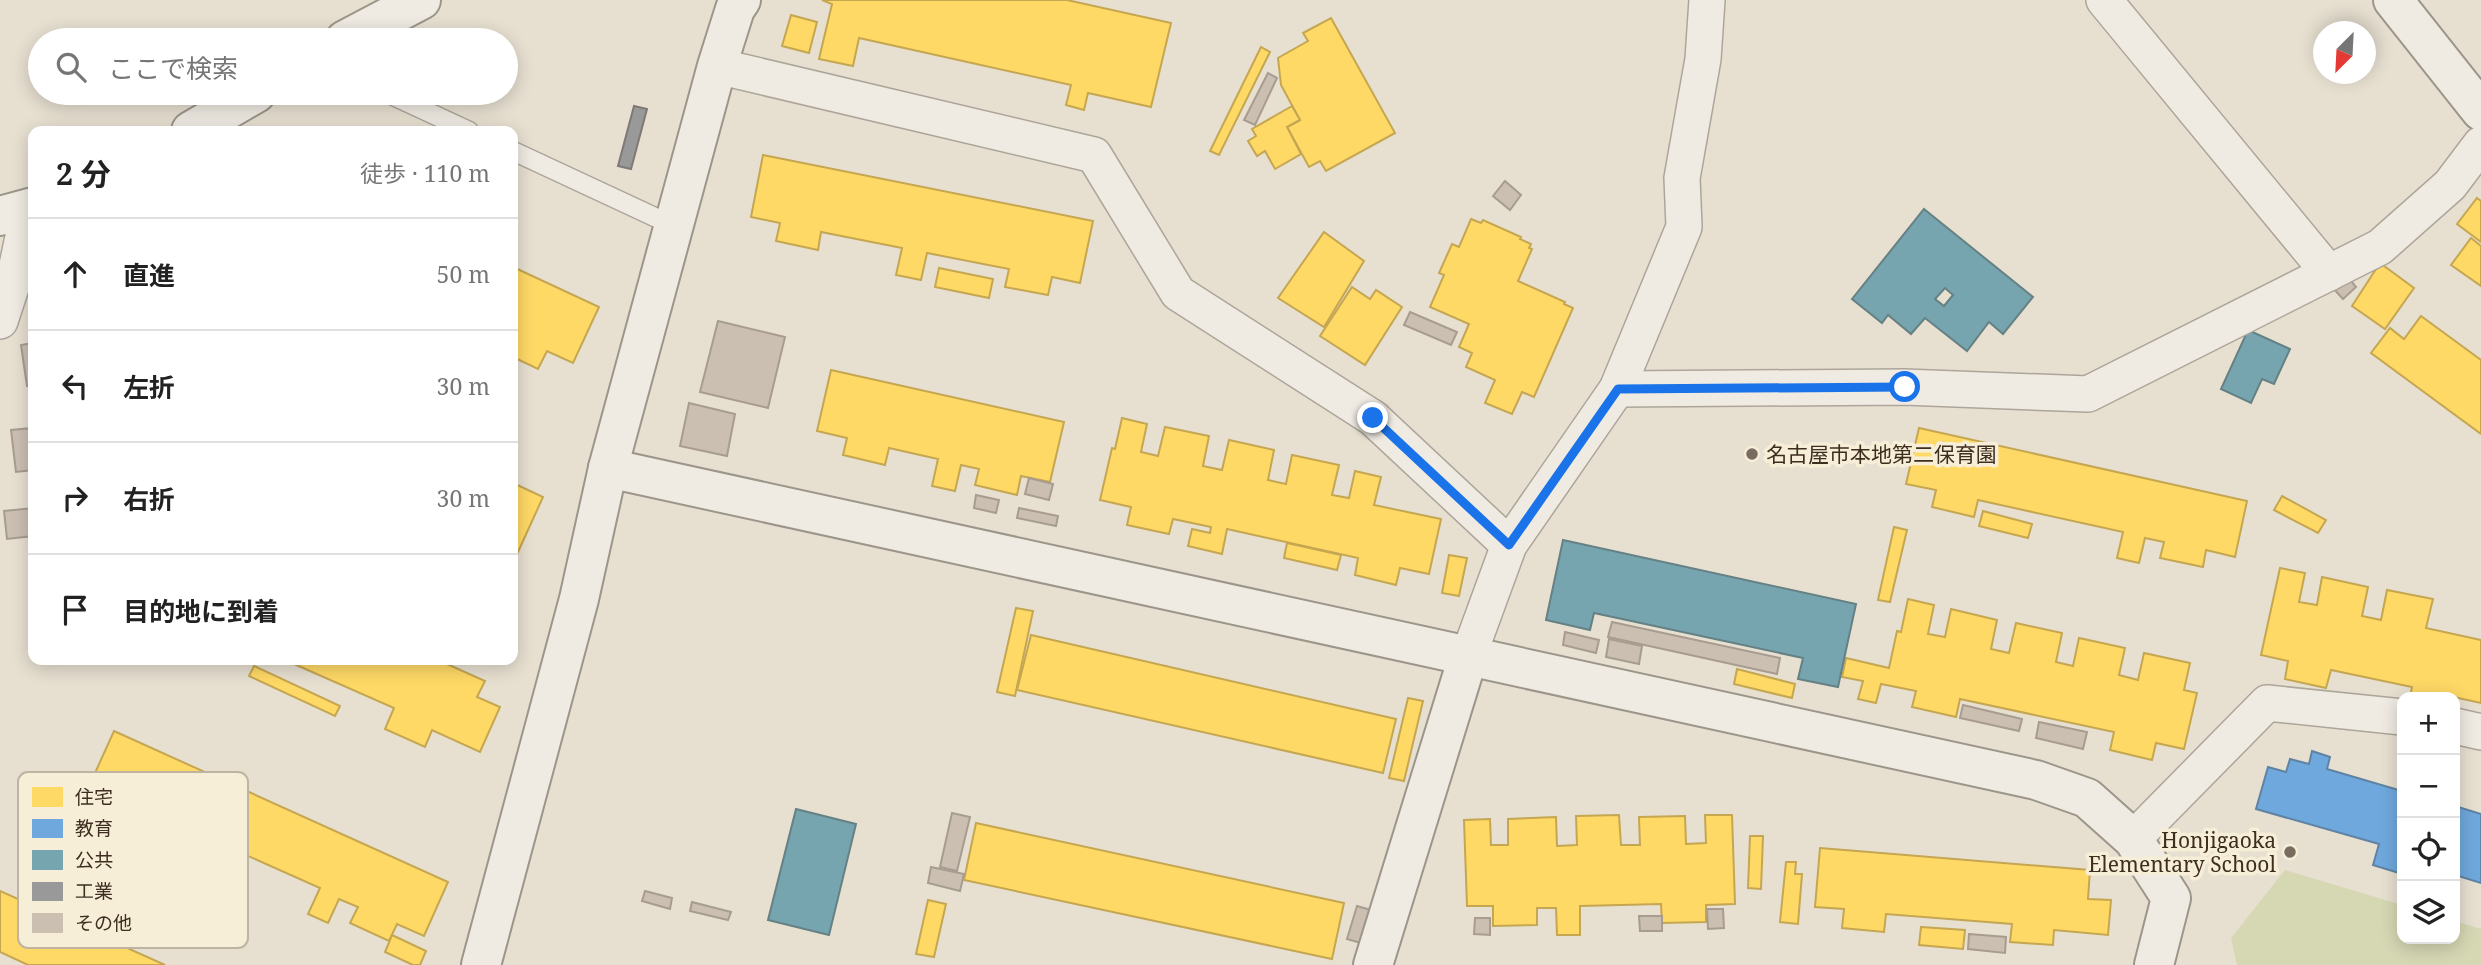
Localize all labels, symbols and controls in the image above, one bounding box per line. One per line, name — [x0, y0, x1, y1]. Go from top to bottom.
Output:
north arrow — [2313, 21, 2376, 84]
search box — [28, 28, 518, 105]
icon: search — [52, 48, 90, 86]
text: ここで検索 — [108, 50, 238, 86]
text: 2 分 — [56, 153, 111, 194]
text: 徒歩 · 110 m — [360, 157, 490, 189]
icon: ahead — [56, 255, 94, 293]
text: 直進 — [123, 257, 175, 293]
text: 50 m — [437, 258, 490, 290]
icon: left — [56, 367, 94, 405]
text: 左折 — [123, 369, 175, 405]
text: 30 m — [437, 370, 490, 402]
route start — [1889, 371, 1920, 402]
route end — [1357, 402, 1388, 433]
place label: 名古屋市本地第二保育園 — [1766, 440, 1997, 468]
marker: 名古屋市本地第二保育園 — [1744, 446, 1760, 462]
icon: right — [56, 479, 94, 517]
text: 右折 — [123, 481, 175, 517]
text: 30 m — [437, 482, 490, 514]
icon: arrive — [56, 591, 94, 629]
text: 目的地に到着 — [123, 593, 279, 629]
map controls — [2397, 692, 2460, 944]
button: + — [2397, 692, 2460, 755]
button: − — [2397, 755, 2460, 818]
legend — [18, 772, 248, 948]
text: 住宅 — [75, 784, 113, 810]
text: 教育 — [75, 815, 113, 841]
button: locate — [2397, 818, 2460, 881]
place label: Honjigaoka Elementary School — [2088, 826, 2276, 878]
marker: Honjigaoka Elementary School — [2282, 844, 2298, 860]
text: 公共 — [75, 847, 113, 873]
text: 工業 — [75, 878, 113, 904]
button: layers — [2397, 881, 2460, 944]
text: その他 — [75, 910, 132, 936]

